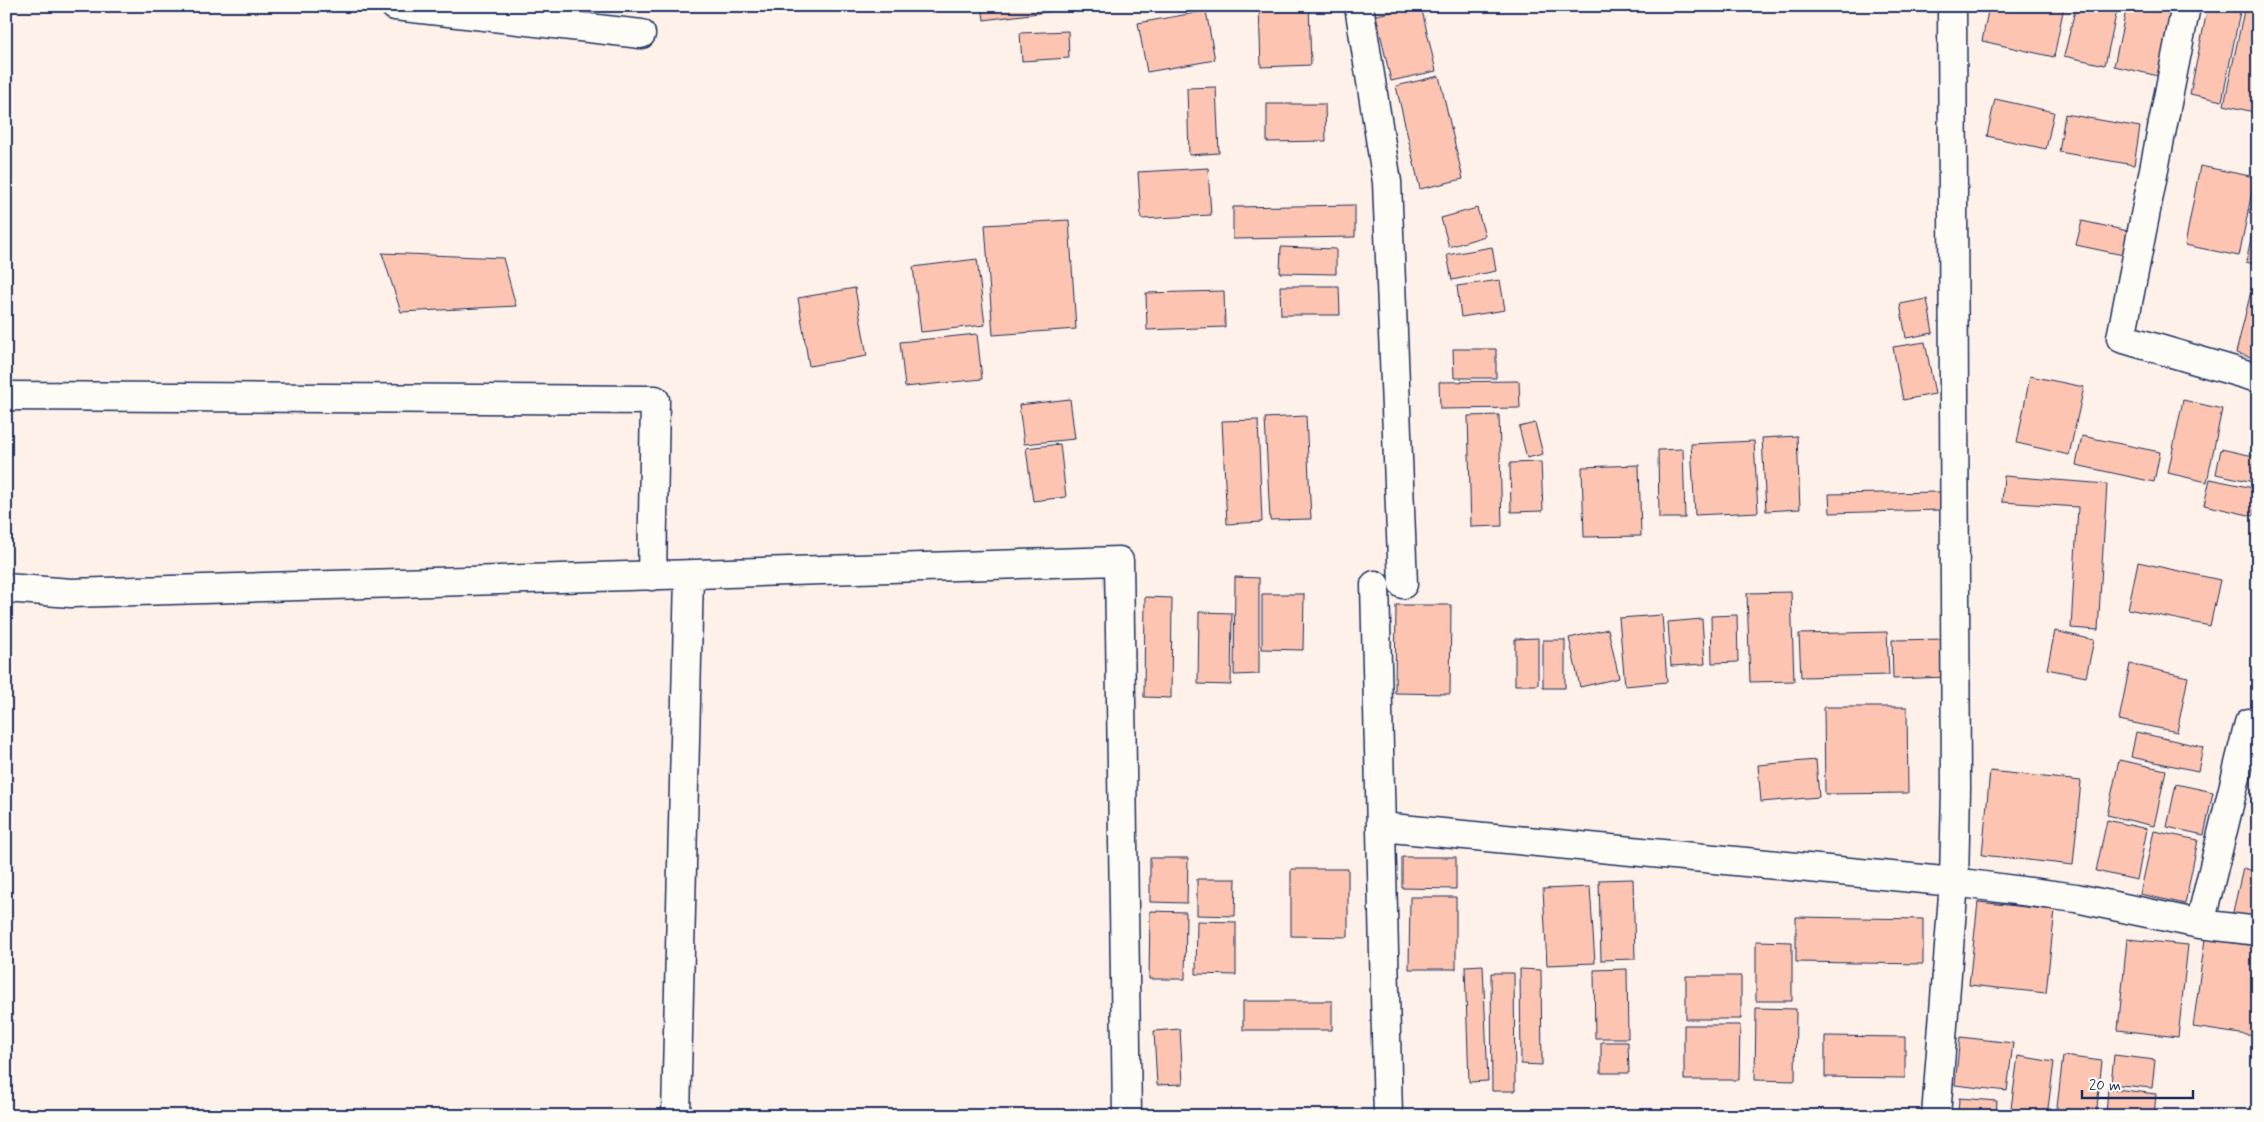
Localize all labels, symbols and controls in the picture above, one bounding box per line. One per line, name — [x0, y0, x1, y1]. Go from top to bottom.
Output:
scale bar — [2082, 1067, 2193, 1099]
text: 20 m — [2089, 1076, 2121, 1096]

